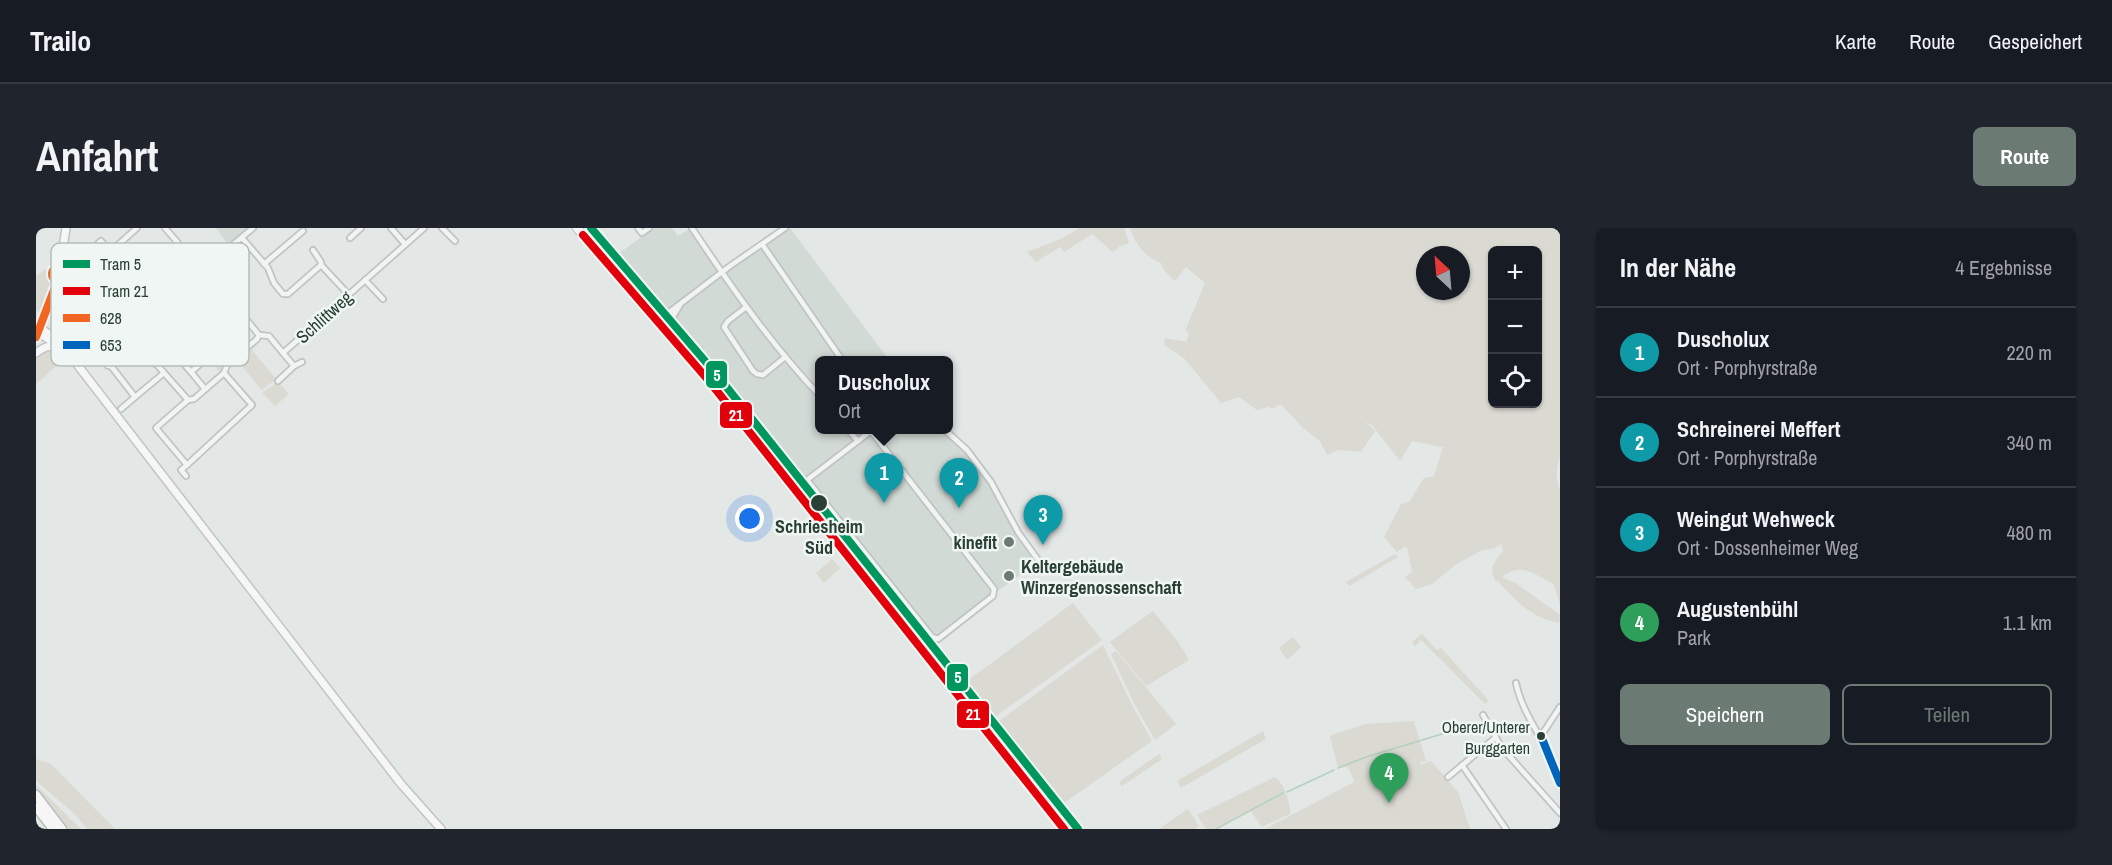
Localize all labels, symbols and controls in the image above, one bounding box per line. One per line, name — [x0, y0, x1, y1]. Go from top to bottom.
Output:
text: Trailo — [30, 22, 91, 60]
text: Karte — [1835, 27, 1876, 56]
text: Route — [1909, 27, 1955, 56]
text: Gespeichert — [1988, 27, 2082, 56]
button: Route — [1973, 127, 2076, 186]
text: Anfahrt — [36, 128, 158, 184]
legend — [51, 243, 249, 366]
north arrow — [1416, 246, 1470, 300]
map controls — [1488, 246, 1542, 408]
button: + — [1488, 246, 1542, 300]
text: In der Nähe — [1620, 250, 1736, 285]
text: Tram 5 — [100, 253, 141, 275]
text: 4 Ergebnisse — [1955, 254, 2052, 281]
text: Tram 21 — [100, 280, 149, 302]
street label: Schlittweg — [290, 284, 358, 349]
button: − — [1488, 300, 1542, 354]
text: 628 — [100, 307, 122, 329]
text: Duscholux — [1677, 324, 1769, 354]
text: 653 — [100, 334, 122, 356]
text: 1 — [1635, 339, 1644, 366]
text: 220 m — [2006, 339, 2052, 366]
button: locate — [1488, 354, 1542, 408]
text: Ort · Porphyrstraße — [1677, 354, 1817, 381]
popup — [815, 356, 953, 434]
line badge: 5 — [705, 360, 728, 389]
text: 5 — [713, 364, 721, 386]
text: Duscholux — [838, 367, 930, 397]
text: Ort — [838, 397, 861, 424]
line badge: 21 — [719, 401, 753, 429]
text: 21 — [729, 404, 744, 426]
text: Schreinerei Meffert — [1677, 414, 1840, 444]
text: 2 — [1635, 429, 1644, 456]
text: 340 m — [2006, 429, 2052, 456]
text: Ort · Porphyrstraße — [1677, 444, 1817, 471]
pin: 1 — [864, 454, 904, 503]
pin: 2 — [940, 458, 978, 508]
marker: Schriesheim Süd — [809, 493, 829, 513]
pin: 3 — [1024, 496, 1062, 545]
your location — [735, 504, 764, 533]
text: Weingut Wehweck — [1677, 504, 1835, 534]
place label: Schriesheim Süd — [775, 514, 863, 560]
text: 3 — [1635, 519, 1644, 546]
text: 480 m — [2006, 519, 2052, 546]
place label: kinefit — [954, 530, 997, 555]
text: Ort · Dossenheimer Weg — [1677, 534, 1858, 561]
marker: kinefit — [1002, 535, 1016, 549]
place label: Keltergebäude Winzergenossenschaft — [1021, 554, 1182, 600]
marker: Keltergebäude Winzergenossenschaft — [1002, 569, 1016, 583]
text: Augustenbühl — [1677, 594, 1798, 624]
text: 4 — [1635, 609, 1644, 636]
text: 1.1 km — [2003, 609, 2052, 636]
text: Park — [1677, 624, 1711, 651]
line badge: 5 — [946, 663, 969, 692]
text: 5 — [954, 666, 962, 688]
button: Speichern — [1620, 684, 1830, 745]
button: Teilen — [1842, 684, 2052, 745]
line badge: 21 — [956, 700, 990, 729]
text: 21 — [966, 703, 981, 725]
place label: Oberer/Unterer Burggarten — [1442, 716, 1531, 759]
marker: Oberer/Unterer Burggarten — [1535, 730, 1547, 742]
pin: 4 — [1370, 754, 1408, 803]

